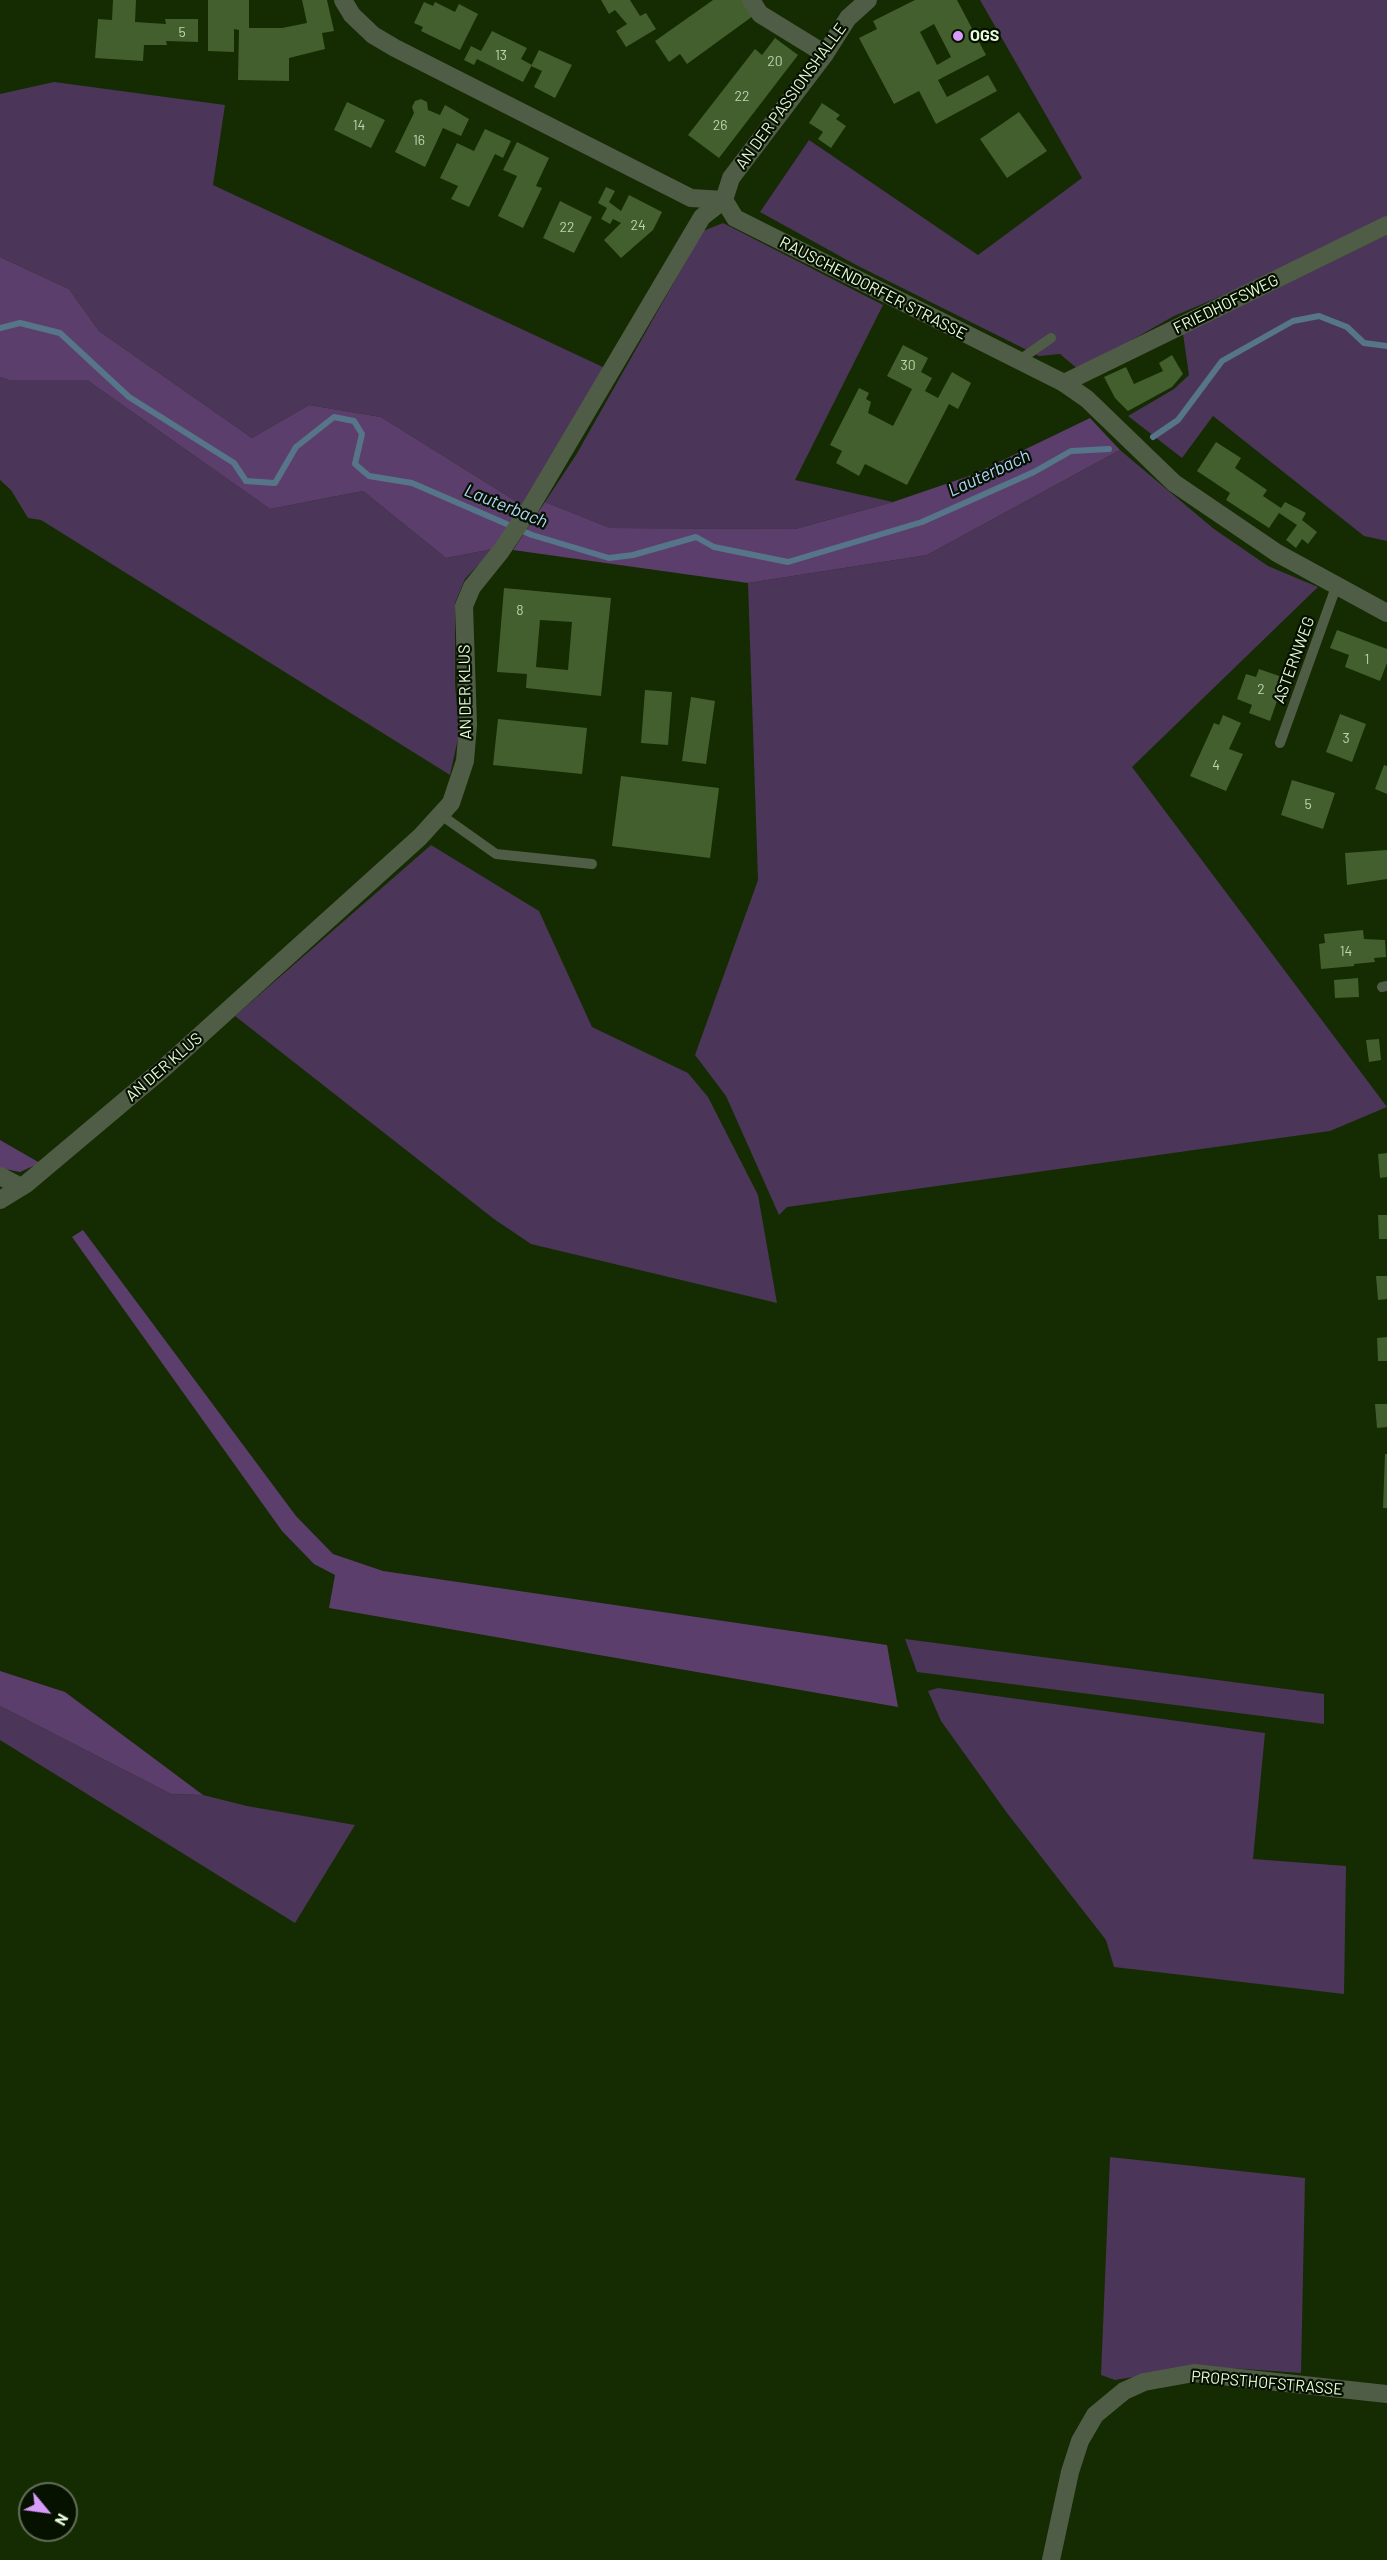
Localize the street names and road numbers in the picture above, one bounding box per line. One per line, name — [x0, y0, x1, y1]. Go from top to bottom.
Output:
street label: AN DER PASSIONSHALLE — [732, 19, 850, 173]
street label: RAUSCHENDORFER STRASSE — [776, 232, 970, 344]
street label: FRIEDHOFSWEG — [1170, 270, 1282, 338]
street label: ASTERNWEG — [1269, 614, 1319, 706]
street label: AN DER KLUS — [455, 644, 475, 740]
street label: AN DER KLUS — [122, 1029, 206, 1105]
street label: PROPSTHOFSTRASSE — [1190, 2367, 1344, 2399]

